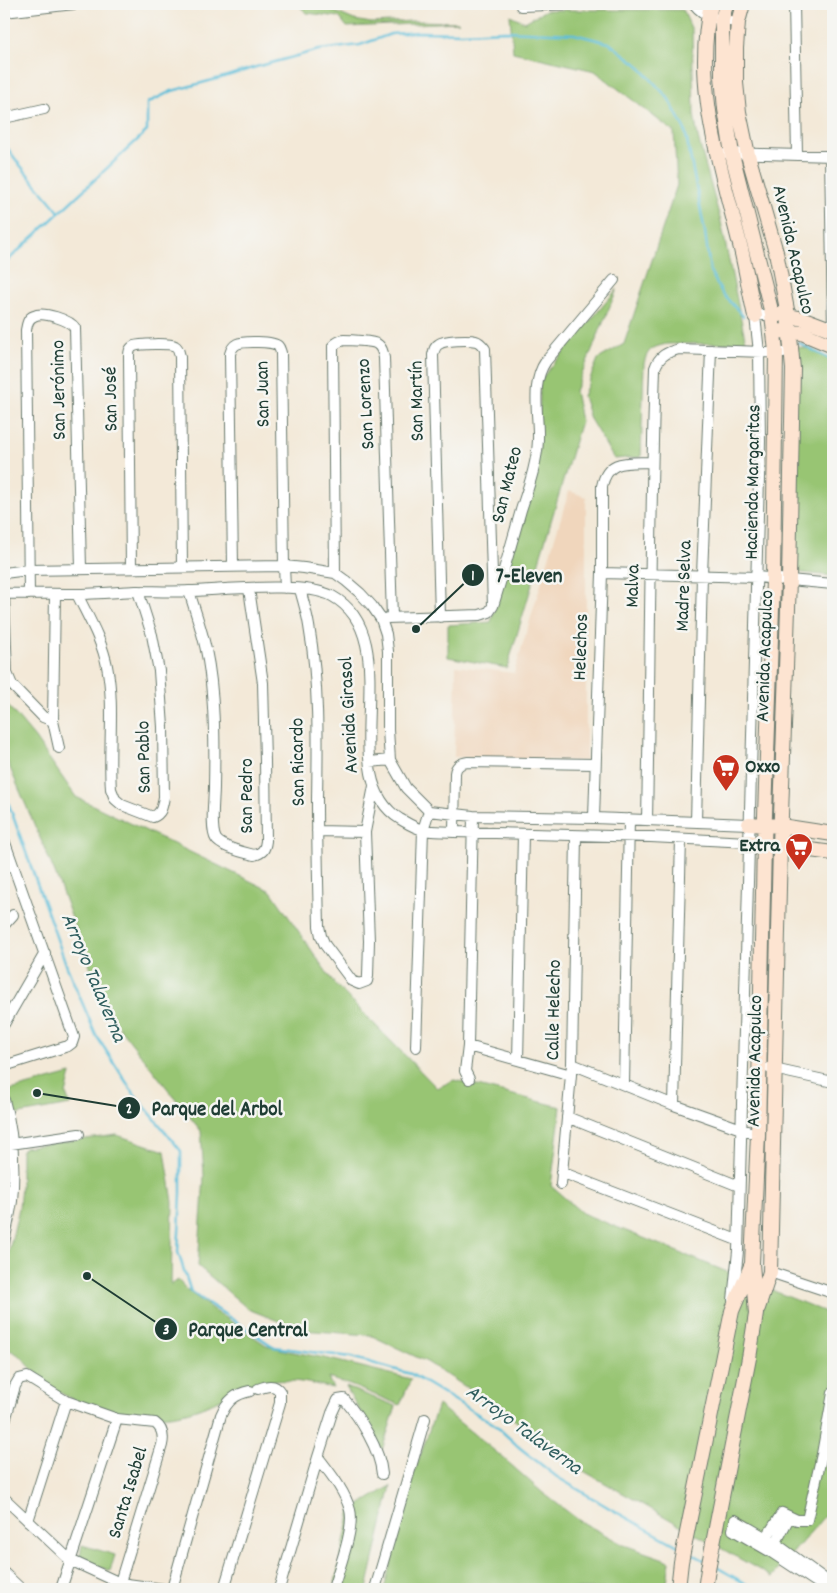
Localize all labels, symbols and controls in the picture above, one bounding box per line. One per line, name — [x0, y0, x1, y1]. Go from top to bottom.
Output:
street label: Avenida Acapulco — [763, 182, 821, 318]
street label: San Jerónimo — [45, 340, 75, 440]
street label: San Lorenzo — [351, 358, 383, 450]
street label: San Juan — [249, 360, 279, 428]
street label: San Martín — [403, 360, 433, 442]
street label: San José — [97, 366, 127, 432]
street label: Hacienda Margaritas — [739, 404, 769, 560]
street label: San Mateo — [485, 444, 531, 526]
street label: Madre Selva — [669, 539, 701, 632]
callout: 7-Eleven — [461, 557, 572, 593]
text: 7-Eleven — [496, 563, 563, 593]
street label: Malva — [620, 563, 648, 608]
text: 1 — [471, 566, 475, 588]
street label: Avenida Acapulco — [750, 589, 782, 723]
street label: Helechos — [567, 613, 597, 681]
street label: Avenida Girasol — [333, 656, 367, 774]
street label: San Ricardo — [284, 717, 314, 807]
street label: San Pablo — [130, 720, 160, 794]
supermarket icon: Oxxo — [711, 753, 741, 792]
place label: Oxxo — [745, 754, 780, 782]
street label: San Pedro — [234, 758, 262, 834]
supermarket icon: Extra — [784, 832, 814, 871]
place label: Extra — [739, 833, 781, 861]
water label: Arroyo Talaverna — [51, 909, 133, 1048]
street label: Calle Helecho — [540, 959, 570, 1061]
street label: Avenida Acapulco — [741, 995, 771, 1127]
callout: Parque del Arbol — [116, 1090, 293, 1126]
text: Parque del Arbol — [151, 1096, 284, 1126]
text: 2 — [126, 1099, 132, 1121]
callout: Parque Central — [153, 1311, 318, 1347]
text: Parque Central — [188, 1317, 309, 1347]
text: 3 — [163, 1320, 170, 1342]
water label: Arroyo Talaverna — [459, 1378, 588, 1484]
street label: Santa Isabel — [102, 1443, 156, 1543]

